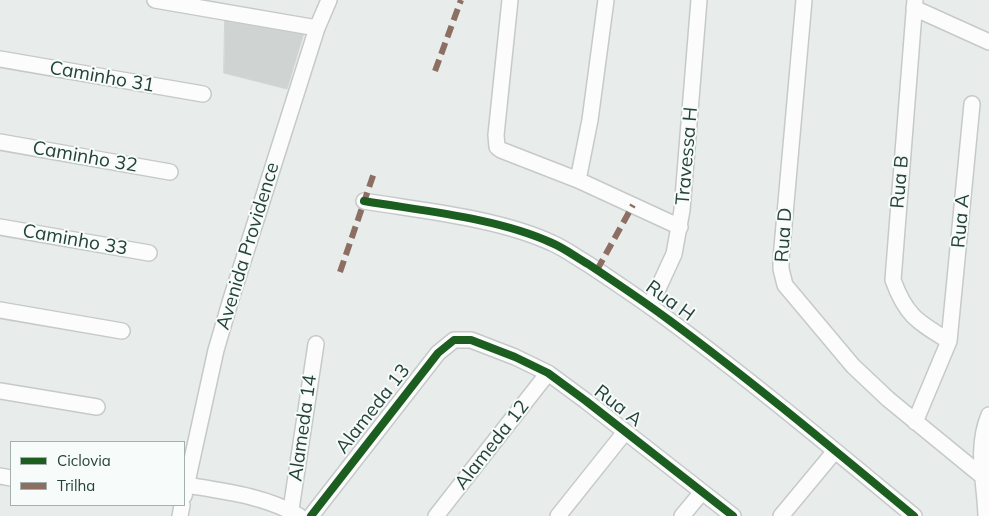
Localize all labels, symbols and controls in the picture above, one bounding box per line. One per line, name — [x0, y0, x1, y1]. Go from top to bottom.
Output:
street label: Caminho 31 — [48, 57, 156, 97]
street label: Travessa H — [671, 106, 703, 206]
street label: Caminho 32 — [31, 137, 139, 177]
street label: Rua B — [886, 154, 914, 210]
street label: Avenida Providence — [212, 160, 284, 332]
street label: Rua A — [947, 193, 975, 249]
street label: Rua D — [771, 207, 797, 263]
street label: Caminho 33 — [21, 220, 129, 260]
street label: Rua H — [641, 276, 699, 326]
street label: Alameda 13 — [331, 360, 415, 458]
street label: Alameda 14 — [284, 373, 322, 483]
street label: Rua A — [590, 380, 646, 432]
street label: Alameda 12 — [450, 396, 534, 494]
legend — [10, 441, 185, 506]
text: Ciclovia — [57, 451, 111, 470]
text: Trilha — [57, 476, 95, 495]

